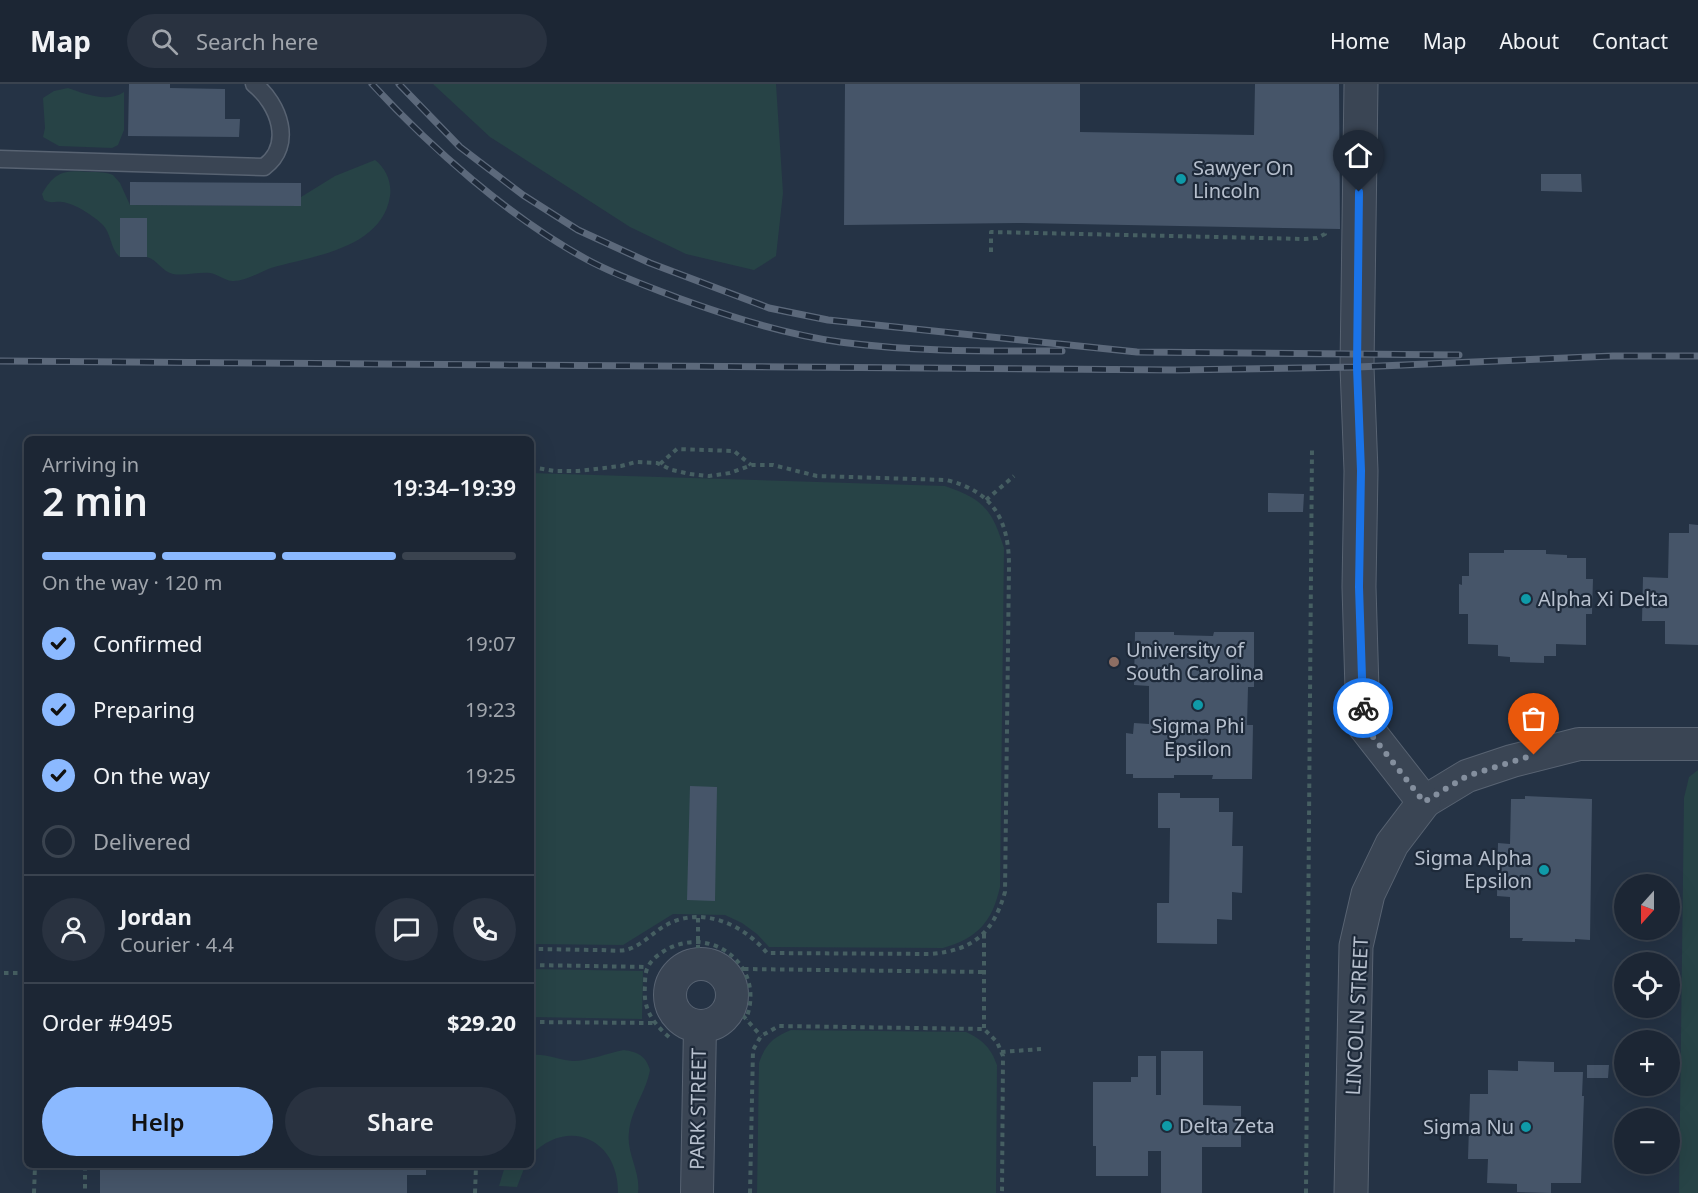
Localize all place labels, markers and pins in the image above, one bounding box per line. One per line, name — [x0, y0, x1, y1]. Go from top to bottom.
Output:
pin — [1333, 130, 1384, 192]
place label: Sawyer On Lincoln — [1193, 154, 1294, 204]
marker: Sawyer On Lincoln — [1174, 172, 1188, 186]
place label: Alpha Xi Delta — [1538, 585, 1669, 612]
marker: Alpha Xi Delta — [1519, 592, 1533, 606]
place label: University of South Carolina — [1126, 636, 1264, 686]
marker: University of South Carolina — [1107, 655, 1121, 669]
pin — [1508, 693, 1559, 755]
marker: Sigma Phi Epsilon — [1191, 698, 1205, 712]
place label: Sigma Phi Epsilon — [1151, 712, 1245, 762]
place label: Sigma Alpha Epsilon — [1415, 844, 1532, 894]
marker: Sigma Alpha Epsilon — [1537, 863, 1551, 877]
place label: Delta Zeta — [1179, 1112, 1275, 1139]
place label: Sigma Nu — [1423, 1113, 1514, 1140]
marker: Delta Zeta — [1160, 1119, 1174, 1133]
marker: Sigma Nu — [1519, 1120, 1533, 1134]

